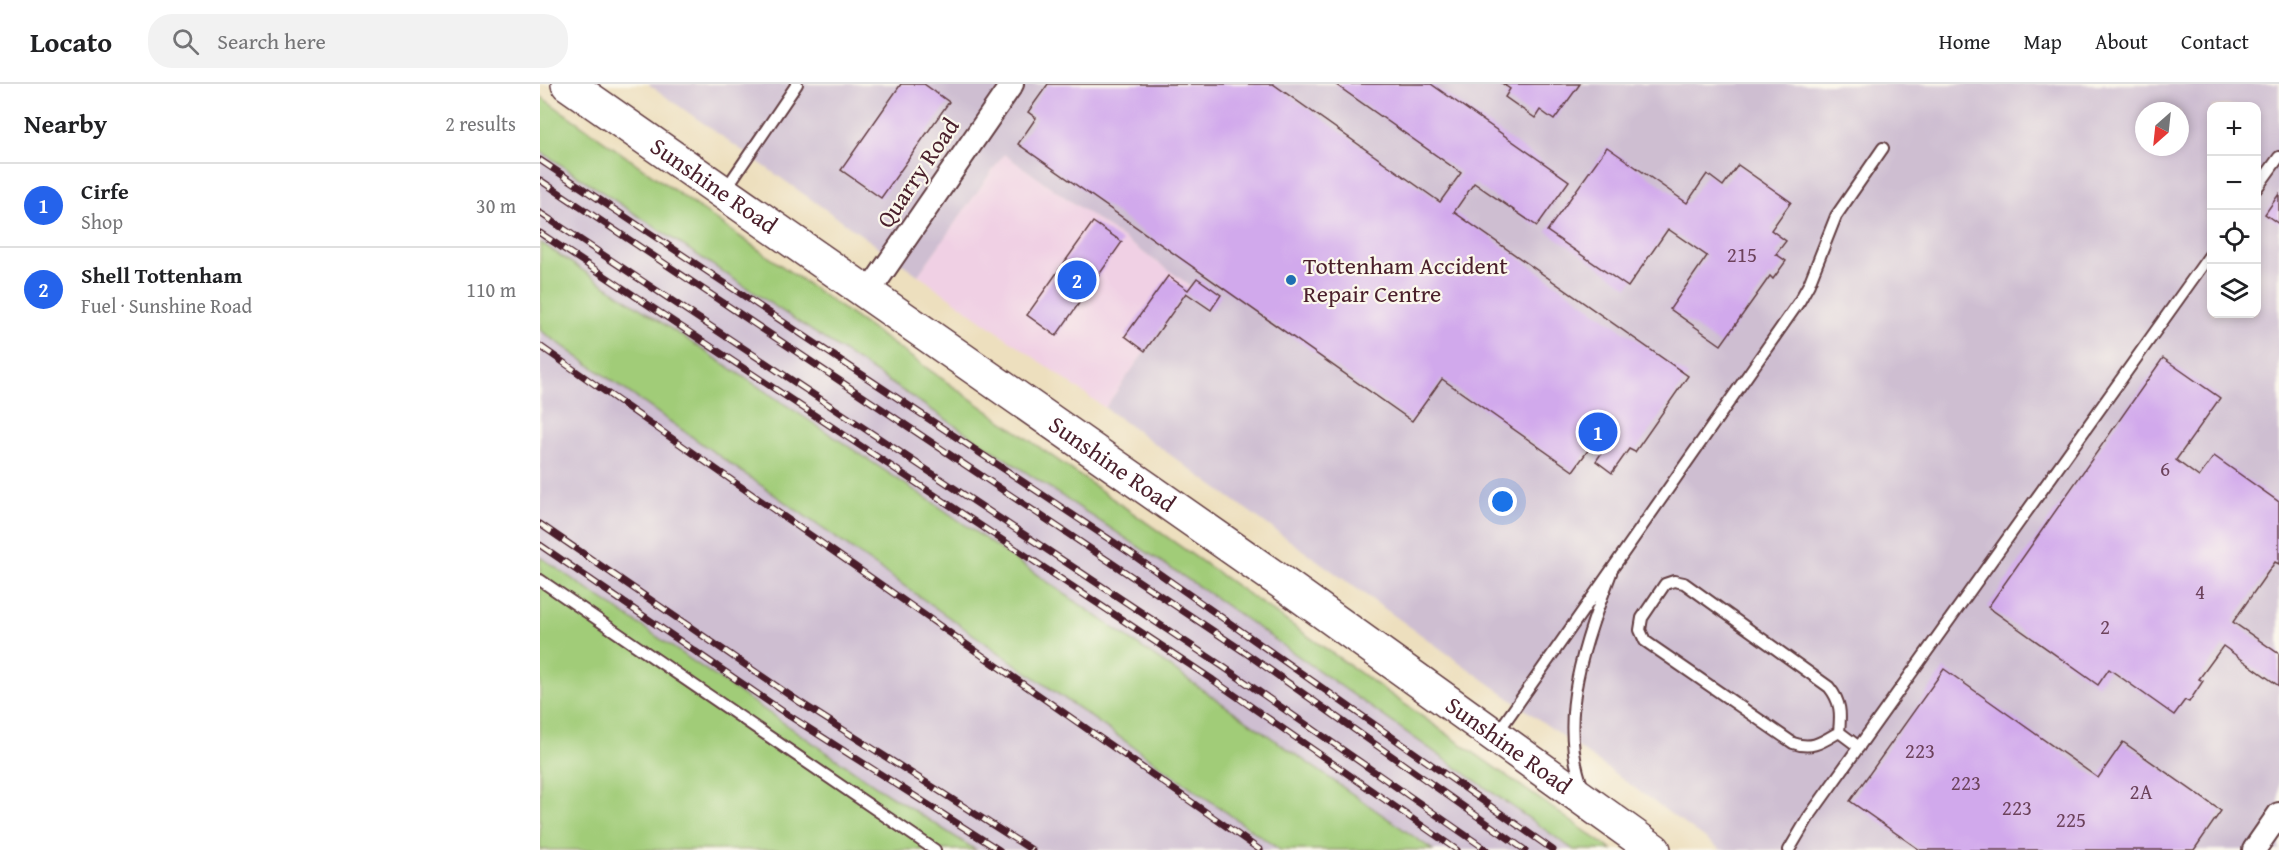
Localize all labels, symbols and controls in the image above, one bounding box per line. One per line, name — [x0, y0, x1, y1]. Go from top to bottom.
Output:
search box — [148, 14, 568, 68]
text: Locato — [30, 21, 112, 62]
icon: search — [169, 25, 202, 58]
text: Search here — [217, 25, 326, 57]
text: Home — [1939, 26, 1990, 57]
text: Map — [2023, 26, 2062, 57]
text: About — [2095, 26, 2148, 57]
text: Contact — [2181, 26, 2249, 57]
north arrow — [2135, 102, 2189, 156]
map controls — [2207, 102, 2261, 318]
button: + — [2207, 102, 2261, 156]
text: Nearby — [24, 104, 107, 143]
text: 2 results — [445, 109, 516, 138]
street label: Quarry Road — [868, 110, 967, 235]
street label: Sunshine Road — [643, 129, 785, 242]
button: − — [2207, 156, 2261, 210]
text: Cirfe — [81, 175, 129, 207]
text: 1 — [38, 191, 49, 220]
text: 30 m — [476, 191, 516, 220]
text: Shop — [81, 207, 123, 236]
button: locate — [2207, 210, 2261, 264]
house number: 215 — [1727, 239, 1757, 270]
place label: Tottenham Accident Repair Centre — [1303, 248, 1508, 311]
pin: 2 — [1058, 258, 1096, 302]
text: Shell Tottenham — [81, 259, 242, 291]
button: layers — [2207, 264, 2261, 318]
marker: Tottenham Accident Repair Centre — [1284, 273, 1298, 287]
text: 2 — [38, 275, 49, 304]
text: 110 m — [466, 275, 516, 304]
text: Fuel · Sunshine Road — [81, 291, 252, 320]
street label: Sunshine Road — [1042, 407, 1184, 521]
pin: 1 — [1578, 410, 1618, 454]
house number: 6 — [2160, 453, 2170, 484]
your location — [1488, 487, 1517, 516]
house number: 4 — [2195, 576, 2205, 607]
house number: 2 — [2100, 611, 2110, 642]
street label: Sunshine Road — [1439, 688, 1580, 803]
house number: 223 — [1905, 735, 1935, 766]
house number: 223 — [1951, 767, 1981, 798]
house number: 2A — [2130, 776, 2153, 807]
house number: 223 — [2002, 792, 2032, 823]
house number: 225 — [2056, 804, 2086, 835]

